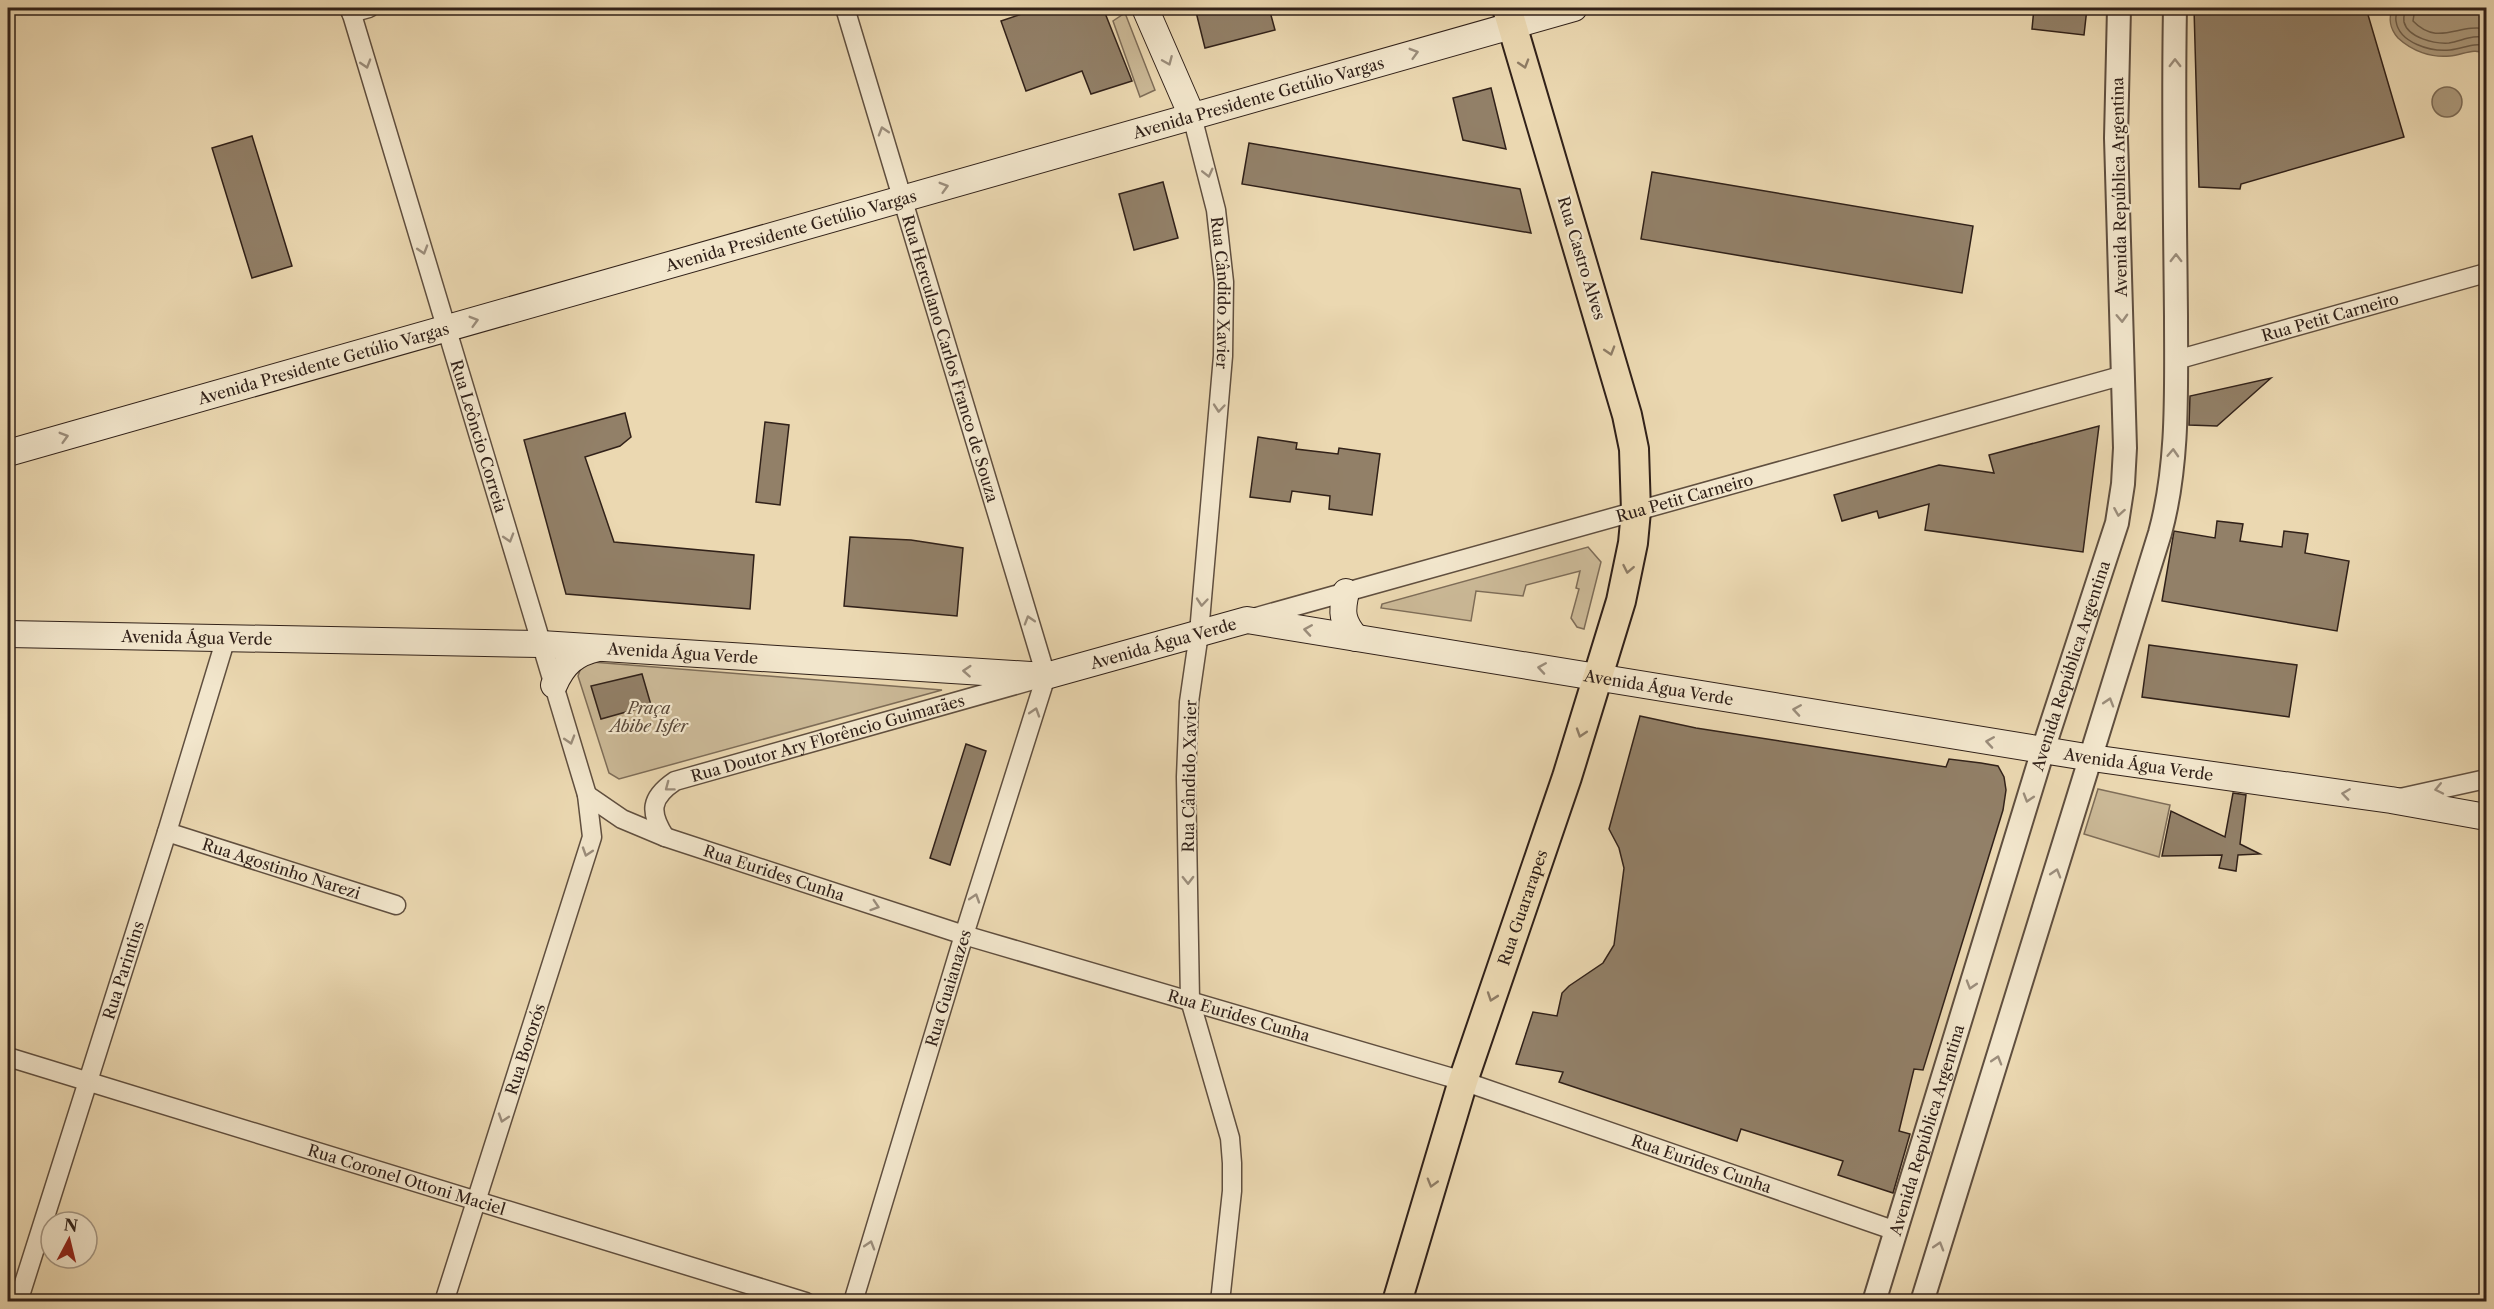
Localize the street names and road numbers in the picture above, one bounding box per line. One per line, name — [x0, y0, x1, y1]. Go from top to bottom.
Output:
street label: Avenida Presidente Getúlio Vargas — [1130, 52, 1386, 143]
street label: Avenida República Argentina — [2107, 76, 2131, 298]
street label: Avenida Presidente Getúlio Vargas — [662, 185, 919, 276]
street label: Rua Castro Alves — [1554, 194, 1610, 322]
street label: Rua Herculano Carlos Franco de Souza — [898, 213, 1003, 505]
street label: Rua Cândido Xavier — [1207, 215, 1234, 370]
street label: Rua Petit Carneiro — [2259, 288, 2401, 346]
street label: Avenida Presidente Getúlio Vargas — [195, 318, 451, 409]
street label: Rua Leôncio Correia — [446, 357, 511, 515]
street label: Rua Petit Carneiro — [1614, 469, 1756, 526]
street label: Avenida República Argentina — [2027, 558, 2114, 774]
street label: Avenida Água Verde — [1087, 613, 1239, 673]
street label: Avenida Água Verde — [120, 626, 273, 649]
street label: Avenida Água Verde — [606, 638, 759, 668]
street label: Avenida Água Verde — [1582, 665, 1735, 709]
street label: Rua Doutor Ary Florêncio Guimarães — [688, 690, 967, 786]
street label: Rua Cândido Xavier — [1178, 699, 1200, 853]
street label: Avenida Água Verde — [2061, 743, 2215, 785]
street label: Rua Agostinho Narezi — [200, 834, 363, 903]
street label: Rua Eurides Cunha — [701, 840, 848, 905]
street label: Rua Guararapes — [1493, 847, 1551, 968]
street label: Rua Parintins — [98, 919, 148, 1022]
street label: Rua Guaianazes — [921, 927, 975, 1049]
street label: Rua Eurides Cunha — [1165, 985, 1313, 1046]
street label: Rua Bororós — [501, 1001, 549, 1097]
street label: Avenida República Argentina — [1885, 1021, 1969, 1239]
street label: Rua Eurides Cunha — [1629, 1130, 1775, 1197]
street label: Rua Coronel Ottoni Maciel — [305, 1140, 508, 1219]

